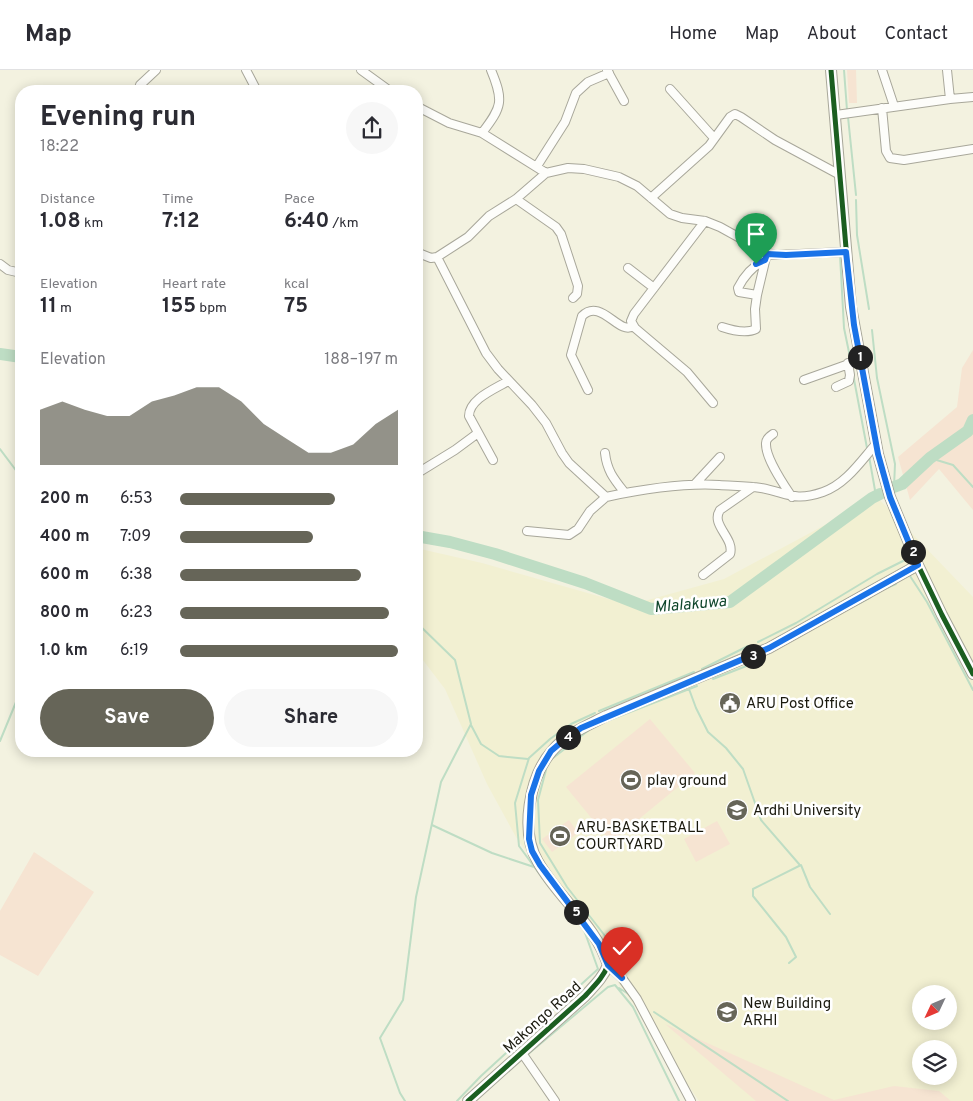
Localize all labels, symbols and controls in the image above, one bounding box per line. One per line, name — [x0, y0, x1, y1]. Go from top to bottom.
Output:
text: Map — [25, 20, 72, 50]
text: Home — [669, 23, 717, 46]
text: Map — [745, 23, 779, 46]
text: About — [807, 23, 856, 46]
text: Contact — [884, 23, 948, 46]
text: Evening run — [40, 100, 196, 136]
button: share — [346, 102, 398, 154]
text: 18:22 — [40, 137, 79, 157]
text: Distance — [40, 191, 95, 208]
text: Time — [162, 191, 193, 208]
text: Pace — [284, 191, 315, 208]
text: 1.08 — [40, 208, 81, 235]
text: 7:12 — [162, 208, 200, 235]
text: 6:40 — [284, 208, 329, 235]
pin — [735, 213, 777, 264]
text: km — [81, 215, 103, 232]
text: /km — [329, 215, 359, 232]
icon: arrive — [742, 220, 770, 248]
text: Elevation — [40, 276, 98, 293]
text: Heart rate — [162, 276, 226, 293]
text: kcal — [284, 276, 309, 293]
text: 11 — [40, 293, 57, 320]
text: 155 — [162, 293, 196, 320]
text: 75 — [284, 293, 308, 320]
text: m — [57, 300, 72, 317]
text: bpm — [196, 300, 227, 317]
pin: 1 — [848, 344, 872, 370]
text: 1 — [858, 349, 863, 366]
text: Elevation — [40, 350, 106, 370]
text: 188–197 m — [324, 350, 398, 370]
text: 200 m — [40, 489, 89, 509]
text: 6:53 — [120, 489, 153, 509]
text: 400 m — [40, 527, 89, 547]
text: 7:09 — [120, 527, 151, 547]
pin: 2 — [900, 540, 926, 564]
text: 2 — [909, 544, 918, 561]
text: 600 m — [40, 565, 89, 585]
text: 6:38 — [120, 565, 153, 585]
water label: Mlalakuwa — [653, 592, 728, 618]
text: 800 m — [40, 603, 89, 623]
text: 6:23 — [120, 603, 153, 623]
text: 1.0 km — [40, 641, 88, 661]
text: 6:19 — [120, 641, 149, 661]
pin: 3 — [740, 644, 766, 668]
text: 3 — [749, 648, 758, 665]
button: Save — [40, 689, 214, 747]
button: Share — [224, 689, 398, 747]
public building icon: ARU Post Office — [718, 691, 742, 715]
place label: ARU Post Office — [746, 695, 854, 714]
pin: 4 — [556, 724, 580, 750]
text: 4 — [564, 729, 573, 746]
sports icon: play ground — [619, 768, 643, 792]
place label: play ground — [647, 772, 727, 791]
school or university icon: Ardhi University — [725, 798, 749, 822]
place label: Ardhi University — [753, 802, 861, 821]
place label: ARU-BASKETBALL COURTYARD — [576, 819, 704, 855]
sports icon: ARU-BASKETBALL COURTYARD — [548, 824, 572, 848]
pin: 5 — [564, 900, 588, 924]
text: 5 — [572, 904, 581, 921]
pin — [601, 927, 643, 978]
icon: check — [608, 934, 636, 962]
street label: Makongo Road — [500, 978, 586, 1058]
north arrow — [912, 985, 958, 1030]
map controls — [912, 985, 957, 1085]
place label: New Building ARHI — [743, 995, 831, 1031]
school or university icon: New Building ARHI — [715, 1000, 739, 1024]
button: layers — [912, 1040, 957, 1085]

